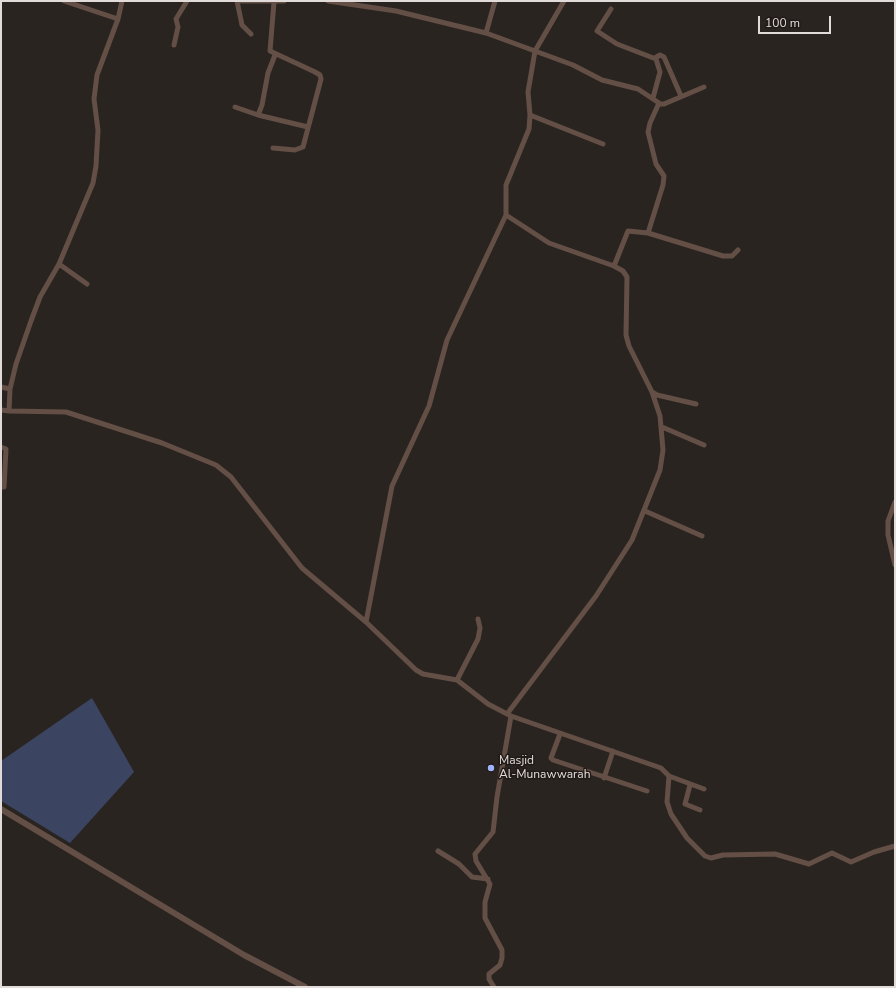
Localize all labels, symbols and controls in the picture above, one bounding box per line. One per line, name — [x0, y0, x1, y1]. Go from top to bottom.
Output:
scale bar — [760, 8, 833, 34]
text: 100 m — [765, 15, 800, 31]
place label: Masjid Al-Munawwarah — [499, 754, 590, 782]
marker: Masjid Al-Munawwarah — [486, 763, 496, 773]

